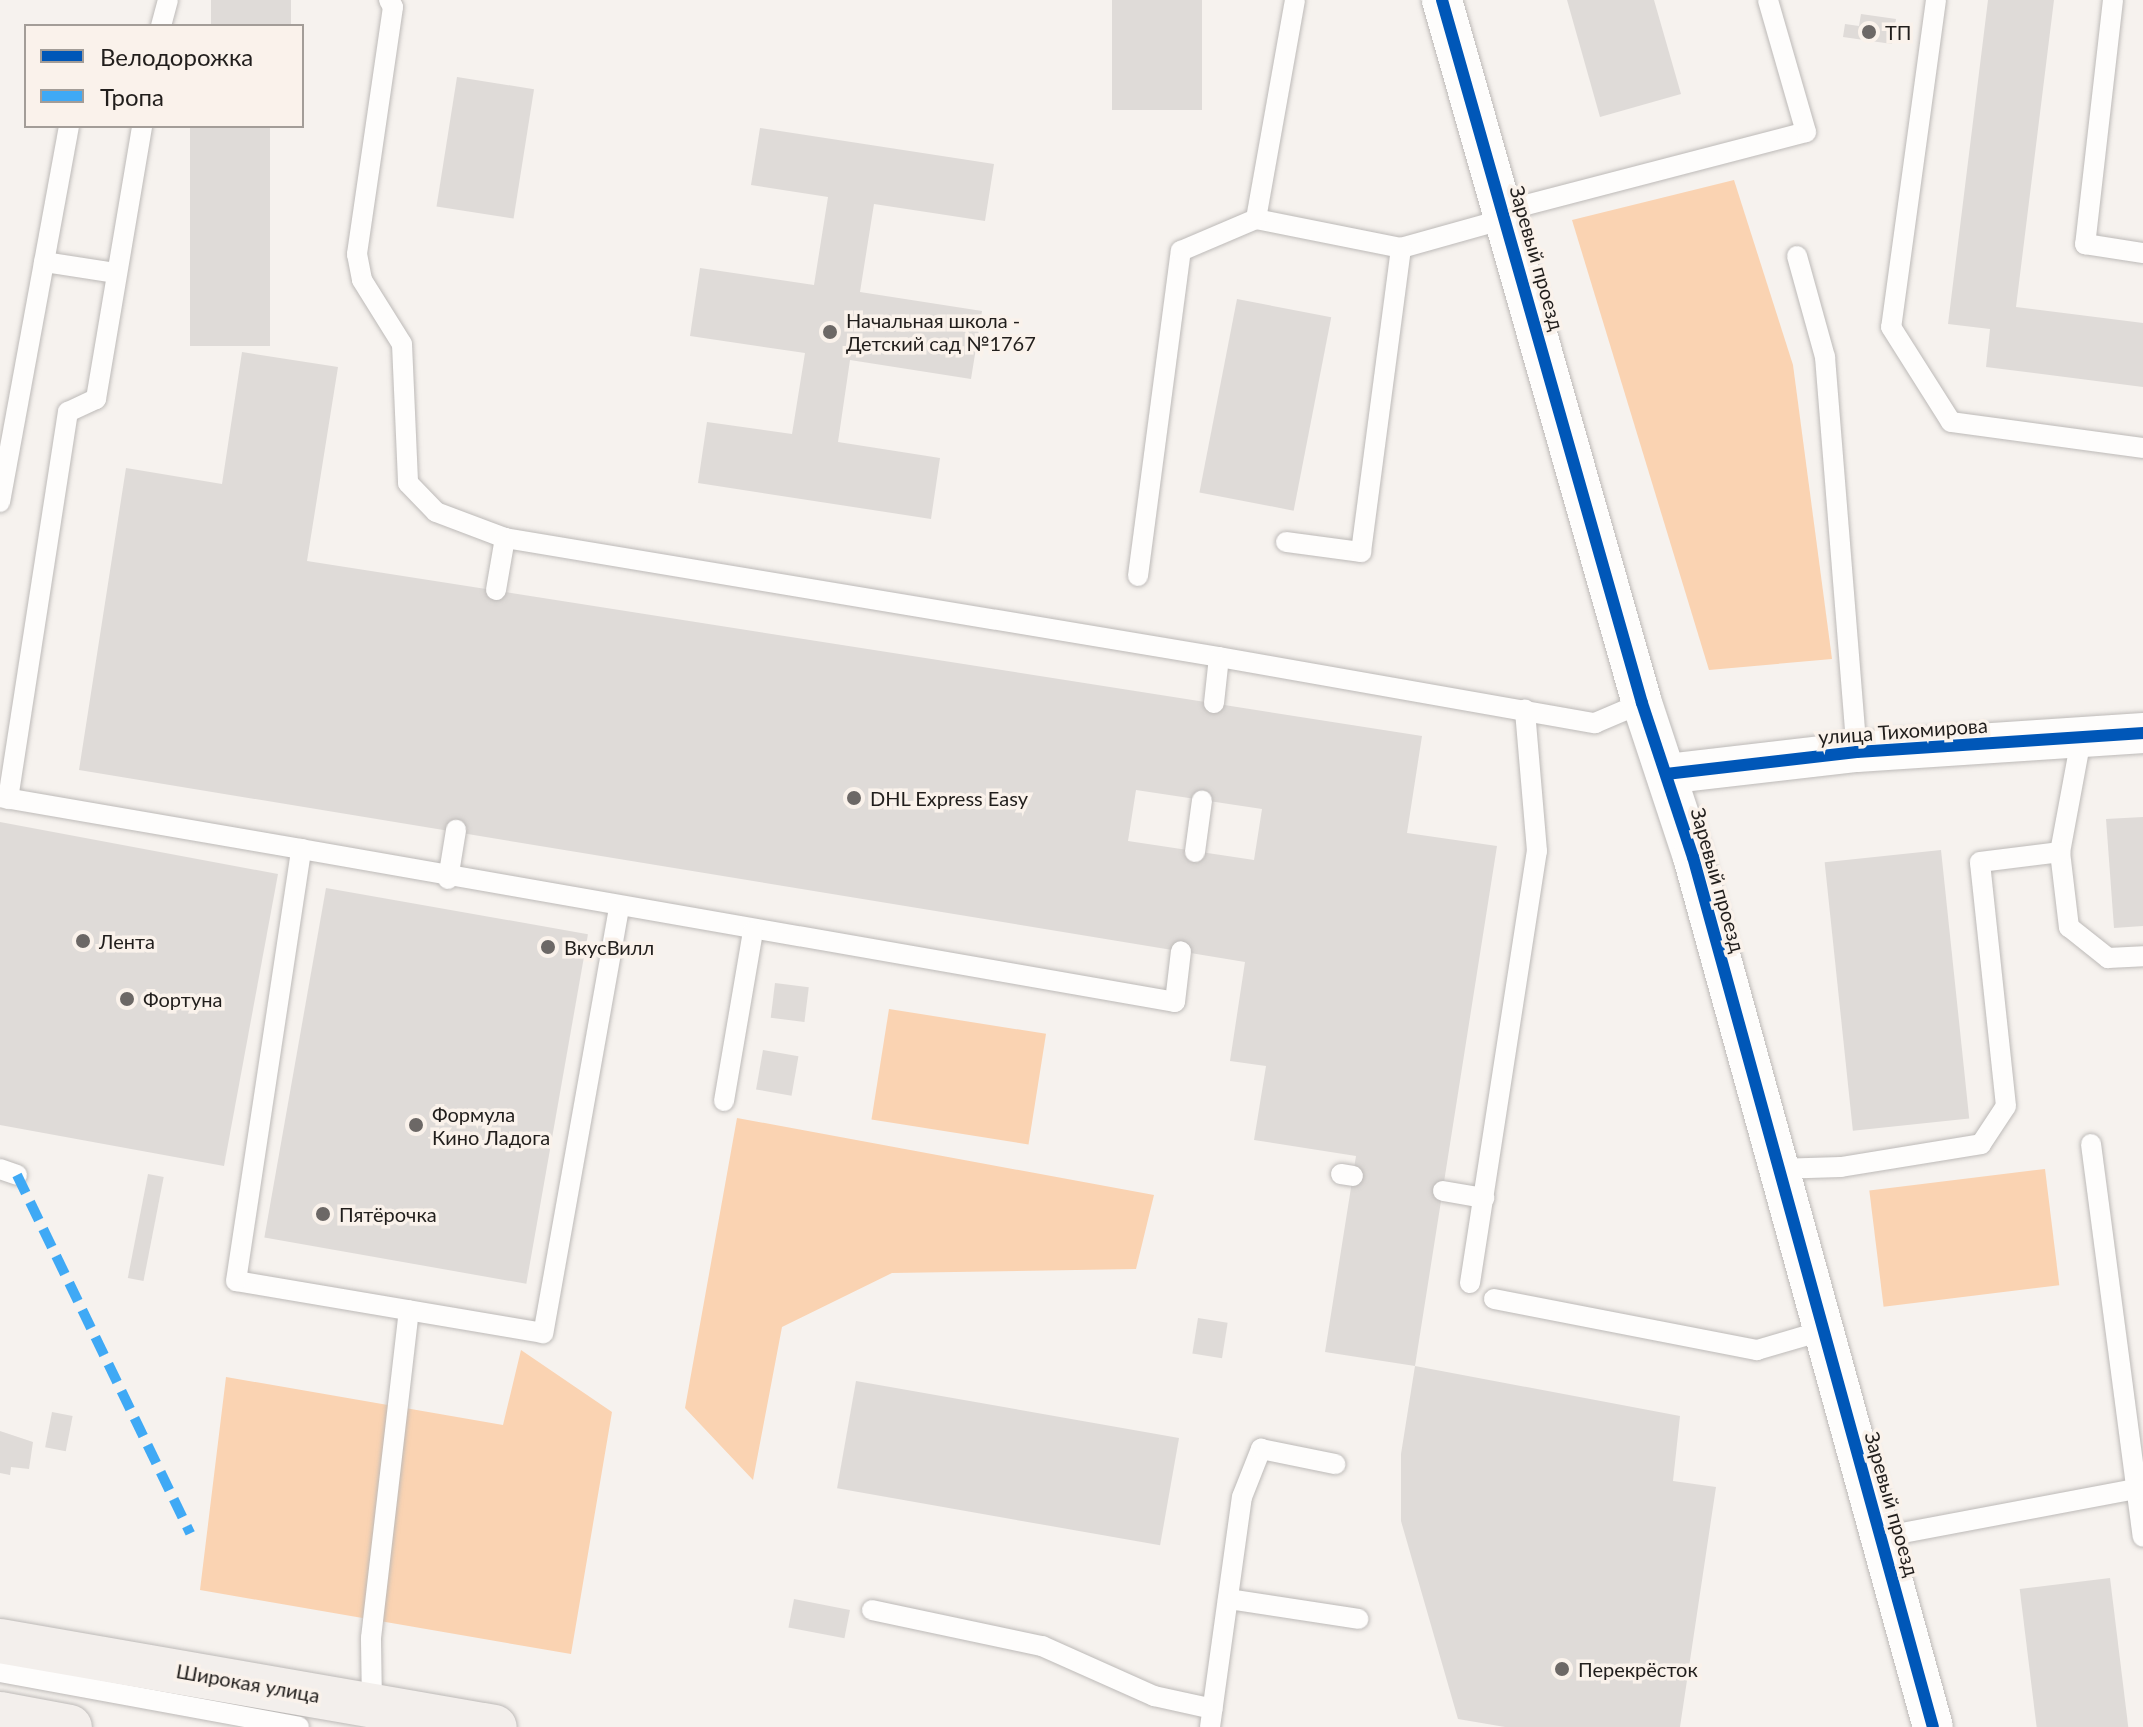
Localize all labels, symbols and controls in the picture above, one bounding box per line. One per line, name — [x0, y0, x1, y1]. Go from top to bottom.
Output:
place label: ТП — [1885, 20, 1912, 44]
marker: ТП — [1860, 23, 1878, 41]
legend — [24, 24, 304, 128]
text: Велодорожка — [100, 42, 253, 71]
text: Тропа — [100, 82, 164, 111]
street label: Заревый проезд — [1505, 183, 1569, 333]
place label: Начальная школа - Детский сад №1767 — [846, 308, 1036, 355]
marker: Начальная школа - Детский сад №1767 — [821, 323, 839, 341]
street label: улица Тихомирова — [1817, 713, 1989, 749]
place label: DHL Express Easy — [870, 786, 1029, 810]
marker: DHL Express Easy — [845, 789, 863, 807]
street label: Заревый проезд — [1686, 805, 1750, 955]
place label: Лента — [99, 929, 155, 953]
marker: Лента — [74, 932, 92, 950]
place label: ВкусВилл — [564, 935, 654, 959]
marker: ВкусВилл — [539, 938, 557, 956]
place label: Фортуна — [143, 987, 222, 1011]
marker: Фортуна — [118, 990, 136, 1008]
place label: Формула Кино Ладога — [432, 1102, 550, 1149]
marker: Формула Кино Ладога — [407, 1116, 425, 1134]
place label: Пятёрочка — [339, 1202, 437, 1226]
marker: Пятёрочка — [314, 1205, 332, 1223]
street label: Заревый проезд — [1860, 1429, 1924, 1579]
place label: Перекрёсток — [1578, 1657, 1698, 1681]
street label: Широкая улица — [174, 1659, 322, 1707]
marker: Перекрёсток — [1553, 1660, 1571, 1678]

